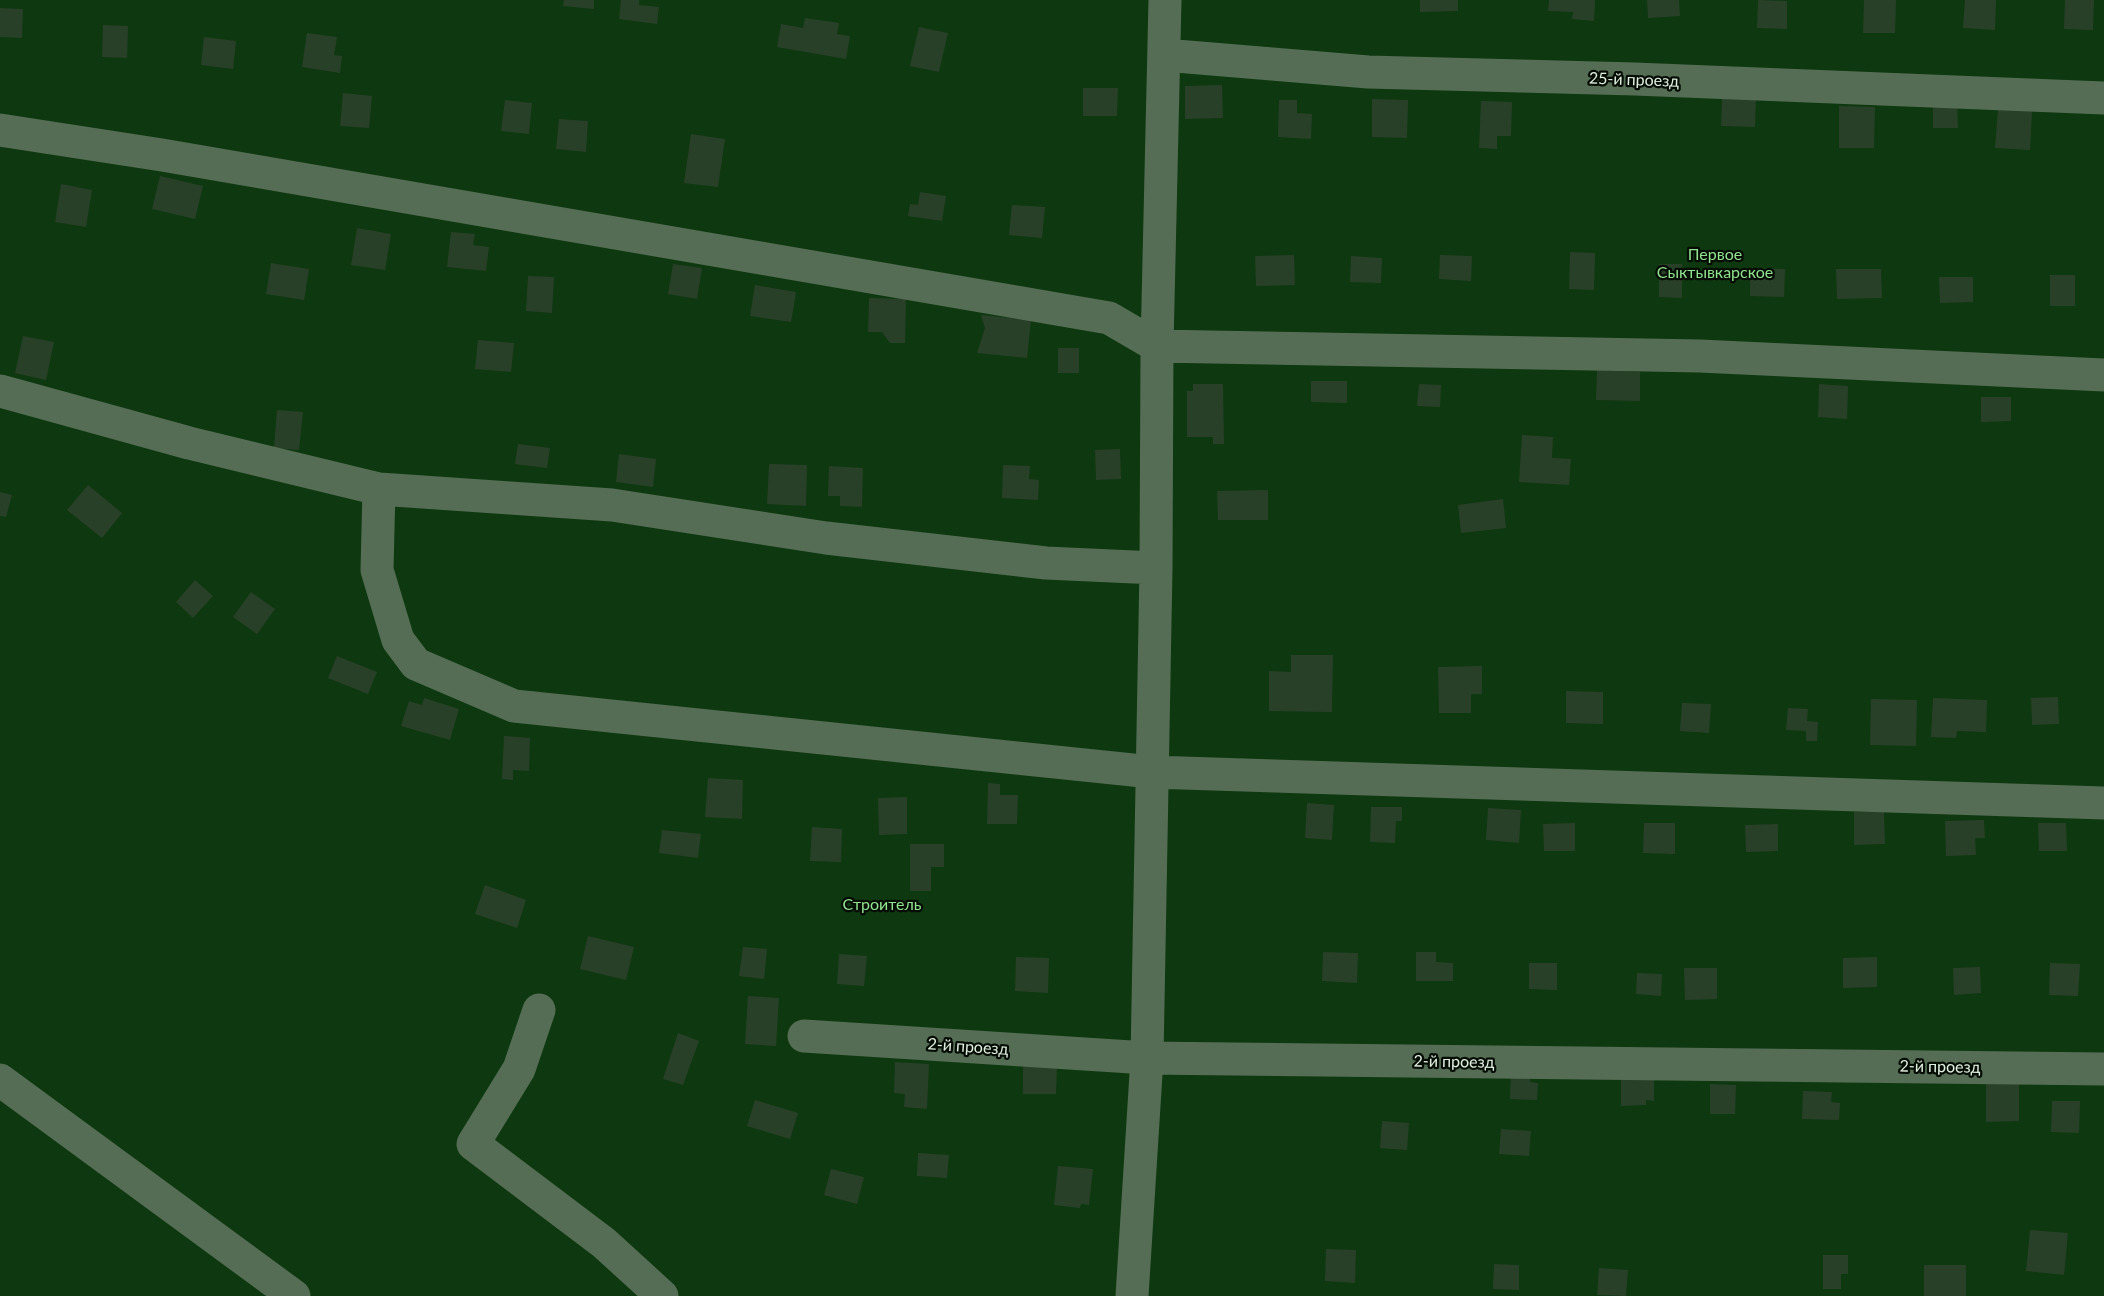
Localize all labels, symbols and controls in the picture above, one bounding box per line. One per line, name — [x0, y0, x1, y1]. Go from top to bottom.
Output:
street label: 25-й проезд — [1589, 69, 1679, 91]
park label: Первое Сыктывкарское — [1657, 245, 1773, 283]
park label: Строитель — [843, 895, 921, 915]
street label: 2-й проезд — [927, 1035, 1009, 1059]
street label: 2-й проезд — [1413, 1052, 1495, 1072]
street label: 2-й проезд — [1899, 1057, 1981, 1077]

